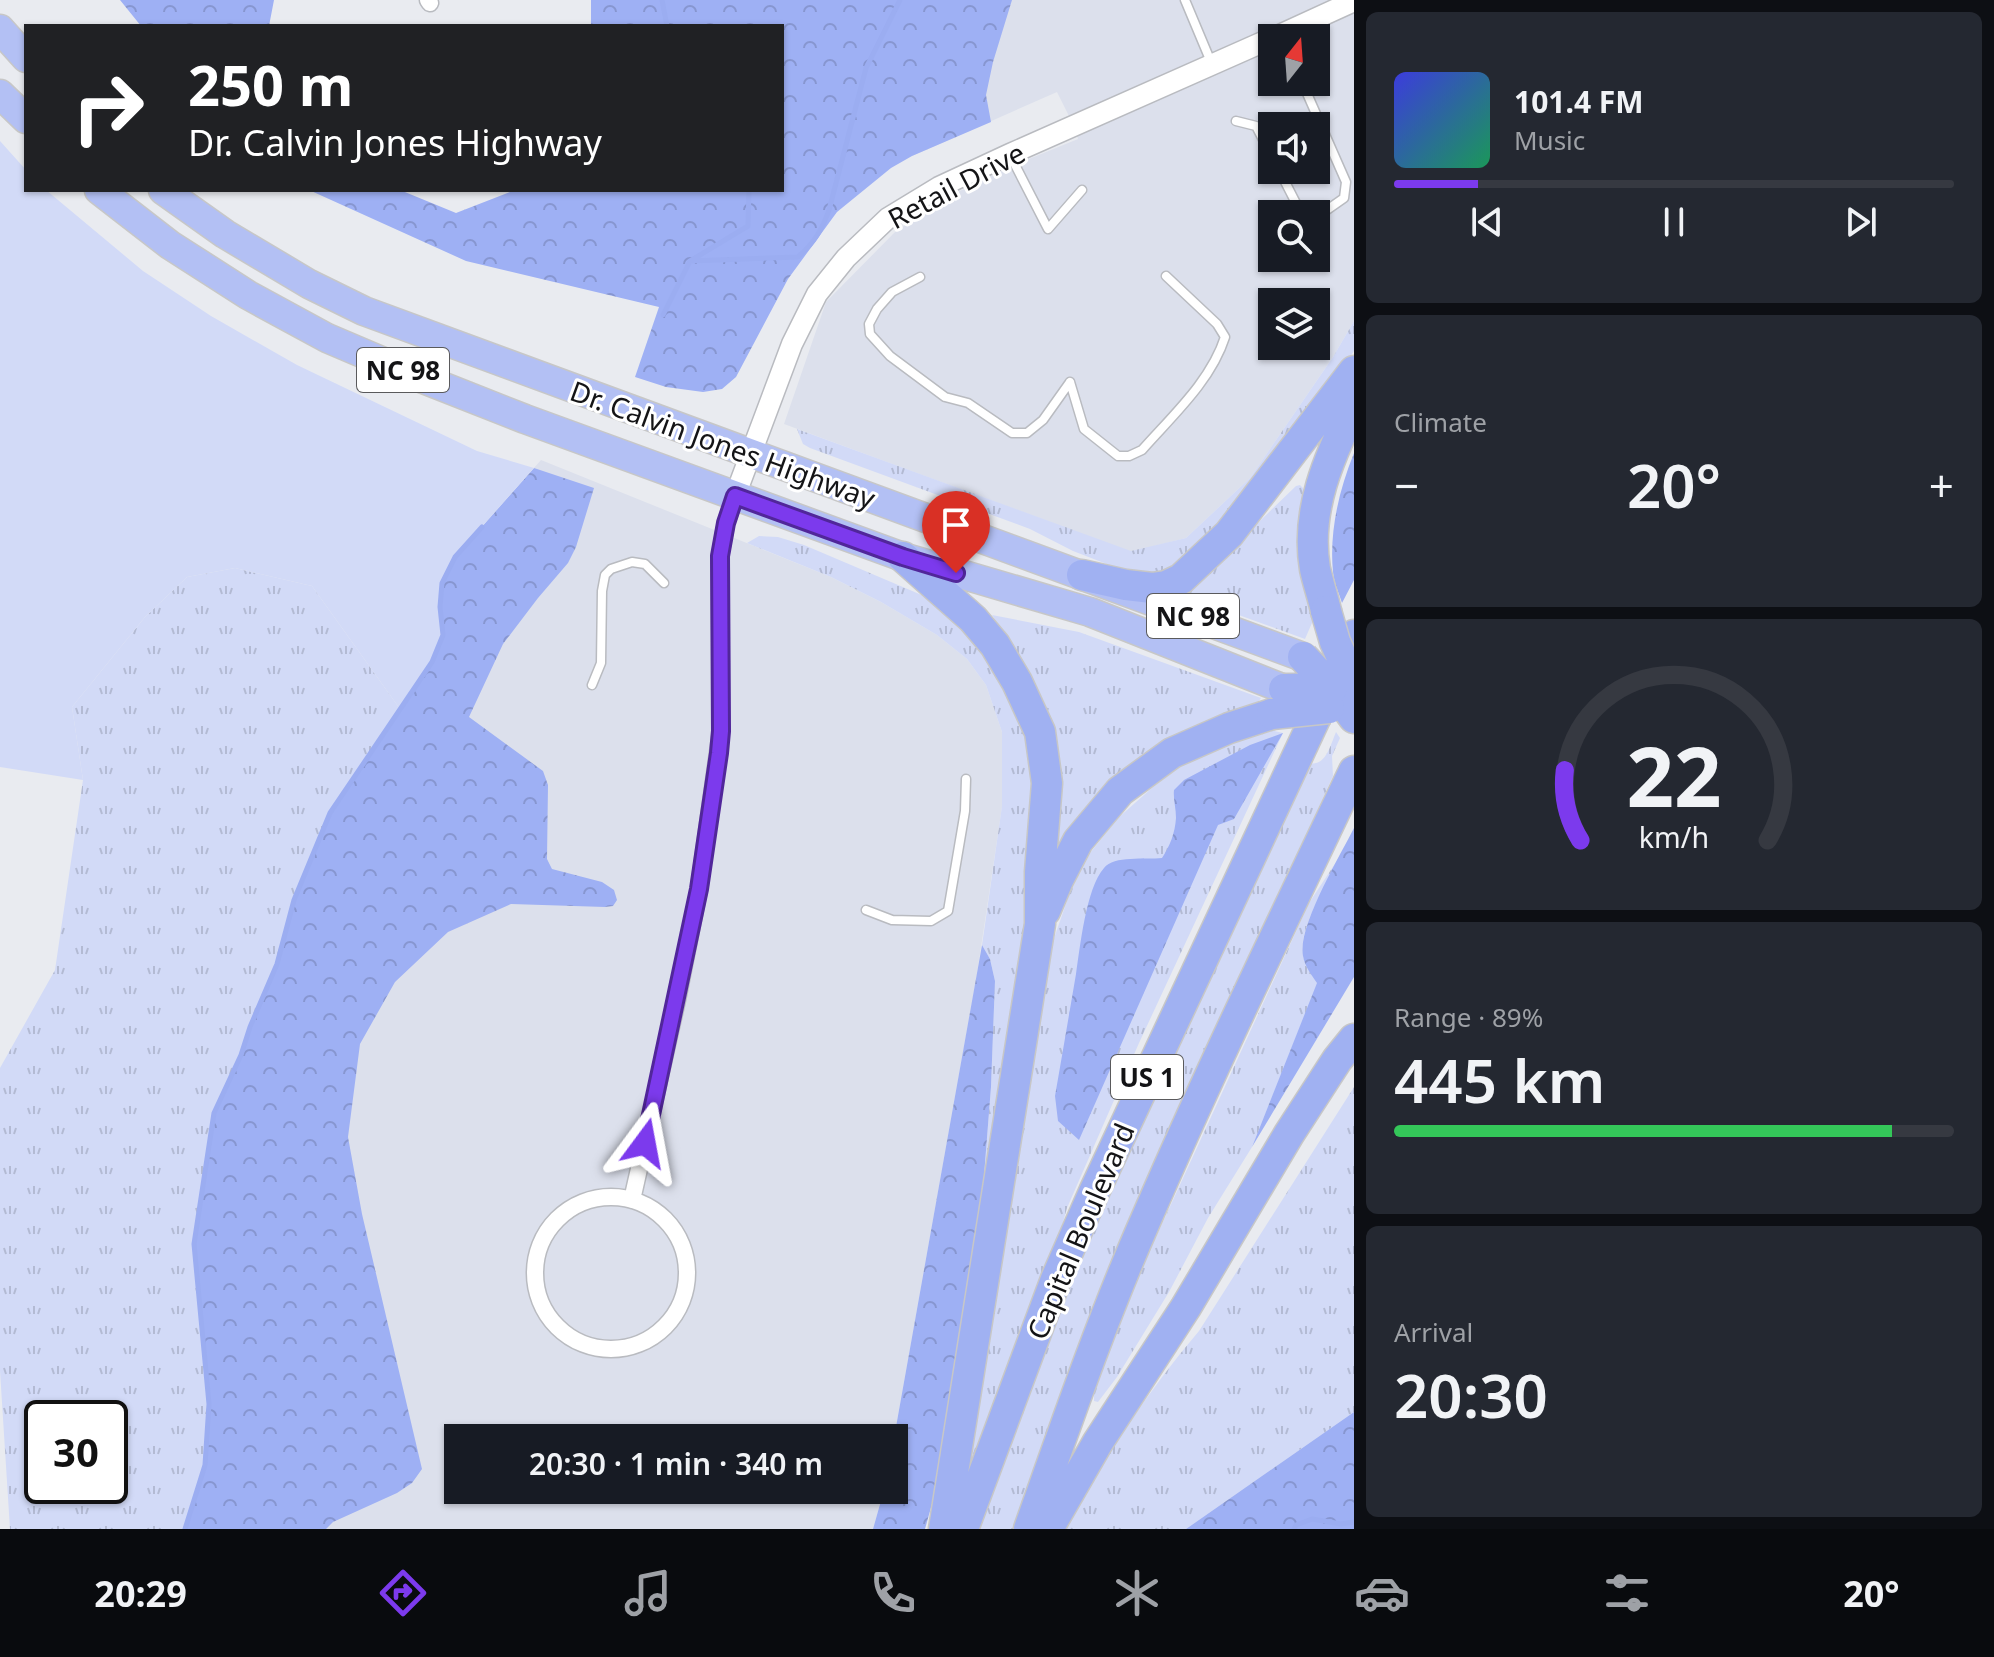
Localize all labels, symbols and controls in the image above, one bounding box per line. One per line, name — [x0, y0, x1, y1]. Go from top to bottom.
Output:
north arrow — [1258, 24, 1330, 96]
map controls — [1258, 24, 1330, 360]
text: 250 m — [188, 46, 353, 122]
icon: right — [56, 56, 160, 160]
text: 101.4 FM — [1514, 81, 1644, 122]
button: sound — [1258, 112, 1330, 184]
text: Dr. Calvin Jones Highway — [188, 118, 602, 167]
text: Music — [1514, 122, 1585, 158]
street label: Retail Drive — [881, 133, 1031, 237]
button: search — [1258, 200, 1330, 272]
icon: previous — [1465, 200, 1509, 244]
icon: pause — [1652, 200, 1696, 244]
icon: next — [1839, 200, 1883, 244]
button: layers — [1258, 288, 1330, 360]
road number: NC 98 — [357, 348, 449, 392]
street label: Dr. Calvin Jones Highway — [565, 371, 881, 517]
text: Climate — [1394, 404, 1487, 440]
text: 20° — [1627, 444, 1721, 526]
text: − — [1394, 455, 1419, 515]
text: + — [1929, 455, 1954, 515]
pin — [922, 491, 990, 573]
icon: arrive — [934, 503, 978, 547]
road number: NC 98 — [1147, 594, 1239, 638]
text: 22 — [1626, 717, 1722, 830]
text: km/h — [1639, 817, 1709, 856]
text: Range · 89% — [1394, 999, 1543, 1035]
text: 445 km — [1394, 1039, 1605, 1121]
road number: US 1 — [1111, 1055, 1183, 1099]
position arrow — [603, 1101, 687, 1185]
street label: Capital Boulevard — [1017, 1117, 1143, 1345]
text: Arrival — [1394, 1314, 1473, 1350]
text: 20:30 — [1394, 1354, 1548, 1436]
speed limit sign: 30 — [24, 1400, 128, 1504]
text: 20:30 · 1 min · 340 m — [529, 1443, 823, 1484]
icon: directions — [375, 1565, 431, 1621]
icon: music — [620, 1565, 676, 1621]
icon: phone — [865, 1565, 921, 1621]
icon: climate — [1109, 1565, 1165, 1621]
icon: car — [1354, 1565, 1410, 1621]
icon: filters — [1599, 1565, 1655, 1621]
text: 20:29 — [94, 1569, 187, 1618]
text: 20° — [1843, 1569, 1900, 1618]

